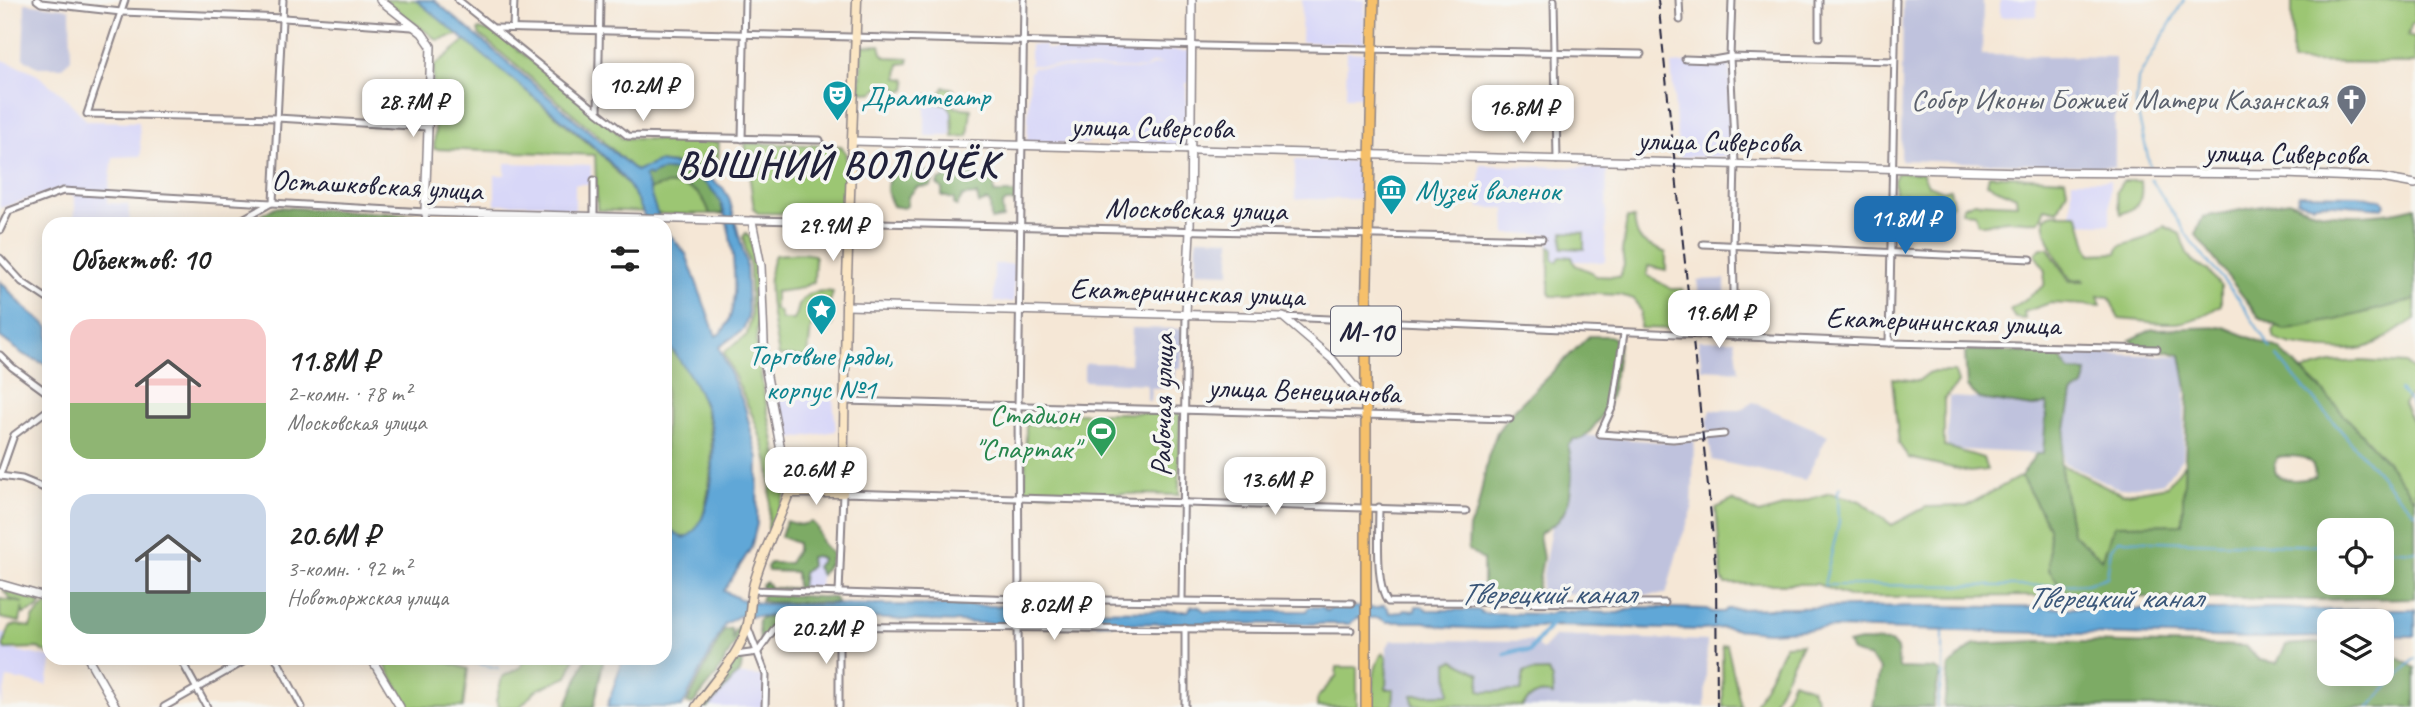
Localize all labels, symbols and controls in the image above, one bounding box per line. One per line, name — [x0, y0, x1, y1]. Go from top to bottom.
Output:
pin: 10.2M ₽ — [578, 64, 708, 123]
text: 10.2M ₽ — [608, 71, 678, 100]
place label: Драмтеатр — [861, 77, 992, 115]
theatre icon: Драмтеатр — [821, 79, 855, 123]
pin: 28.7M ₽ — [348, 80, 478, 139]
place label: Собор Иконы Божией Матери Казанская — [1911, 80, 2329, 118]
church icon: Собор Иконы Божией Матери Казанская — [2334, 82, 2368, 126]
pin: 16.8M ₽ — [1458, 86, 1588, 145]
text: 28.7M ₽ — [378, 87, 448, 116]
text: 16.8M ₽ — [1488, 93, 1558, 122]
street label: улица Сиверсова — [1068, 107, 1236, 147]
street label: улица Сиверсова — [1635, 121, 1803, 161]
street label: улица Сиверсова — [2202, 133, 2370, 173]
district label: ВЫШНИЙ ВОЛОЧЁК — [677, 141, 1004, 188]
street label: Осташковская улица — [271, 160, 485, 210]
place label: Музей валенок — [1415, 171, 1563, 209]
museum icon: Музей валенок — [1375, 173, 1409, 217]
street label: Московская улица — [1105, 188, 1289, 230]
pin: 11.8M ₽ — [1840, 196, 1970, 256]
pin: 29.9M ₽ — [768, 204, 898, 263]
text: 11.8M ₽ — [1870, 204, 1940, 233]
text: 29.9M ₽ — [798, 211, 868, 240]
text: Объектов: 10 — [70, 240, 209, 278]
icon: filters — [606, 240, 644, 278]
street label: Екатерининская улица — [1069, 269, 1308, 315]
pin: 19.6M ₽ — [1654, 290, 1784, 350]
place icon: Торговые ряды, корпус №1 — [804, 292, 838, 336]
text: 19.6M ₽ — [1684, 298, 1754, 327]
street label: Екатерининская улица — [1825, 298, 2064, 344]
road number: М-10 — [1331, 306, 1401, 356]
street label: Рабочая улица — [1142, 331, 1182, 477]
place label: Торговые ряды, корпус №1 — [748, 336, 894, 408]
text: 11.8M ₽ — [287, 341, 378, 379]
icon: home — [126, 347, 210, 431]
street label: улица Венецианова — [1205, 368, 1404, 412]
text: 2-комн. · 78 m² — [287, 379, 411, 408]
place label: Стадион "Спартак" — [974, 395, 1085, 467]
text: Московская улица — [287, 408, 426, 437]
sports icon: Стадион "Спартак" — [1085, 414, 1119, 458]
pin: 20.6M ₽ — [751, 448, 881, 507]
text: 20.6M ₽ — [781, 455, 851, 484]
pin: 13.6M ₽ — [1210, 458, 1340, 517]
text: 13.6M ₽ — [1240, 465, 1310, 494]
text: 20.6M ₽ — [287, 516, 379, 554]
map controls — [2317, 518, 2394, 686]
button: locate — [2317, 518, 2394, 595]
icon: home — [126, 522, 210, 606]
text: 3-комн. · 92 m² — [287, 554, 411, 583]
water label: Тверецкий канал — [1459, 573, 1639, 614]
water label: Тверецкий канал — [2026, 577, 2206, 618]
pin: 8.02M ₽ — [989, 582, 1119, 642]
text: Новоторжская улица — [287, 583, 448, 612]
text: 8.02M ₽ — [1019, 590, 1089, 619]
pin: 20.2M ₽ — [761, 606, 891, 666]
button: layers — [2317, 609, 2394, 686]
text: 20.2M ₽ — [791, 614, 861, 643]

